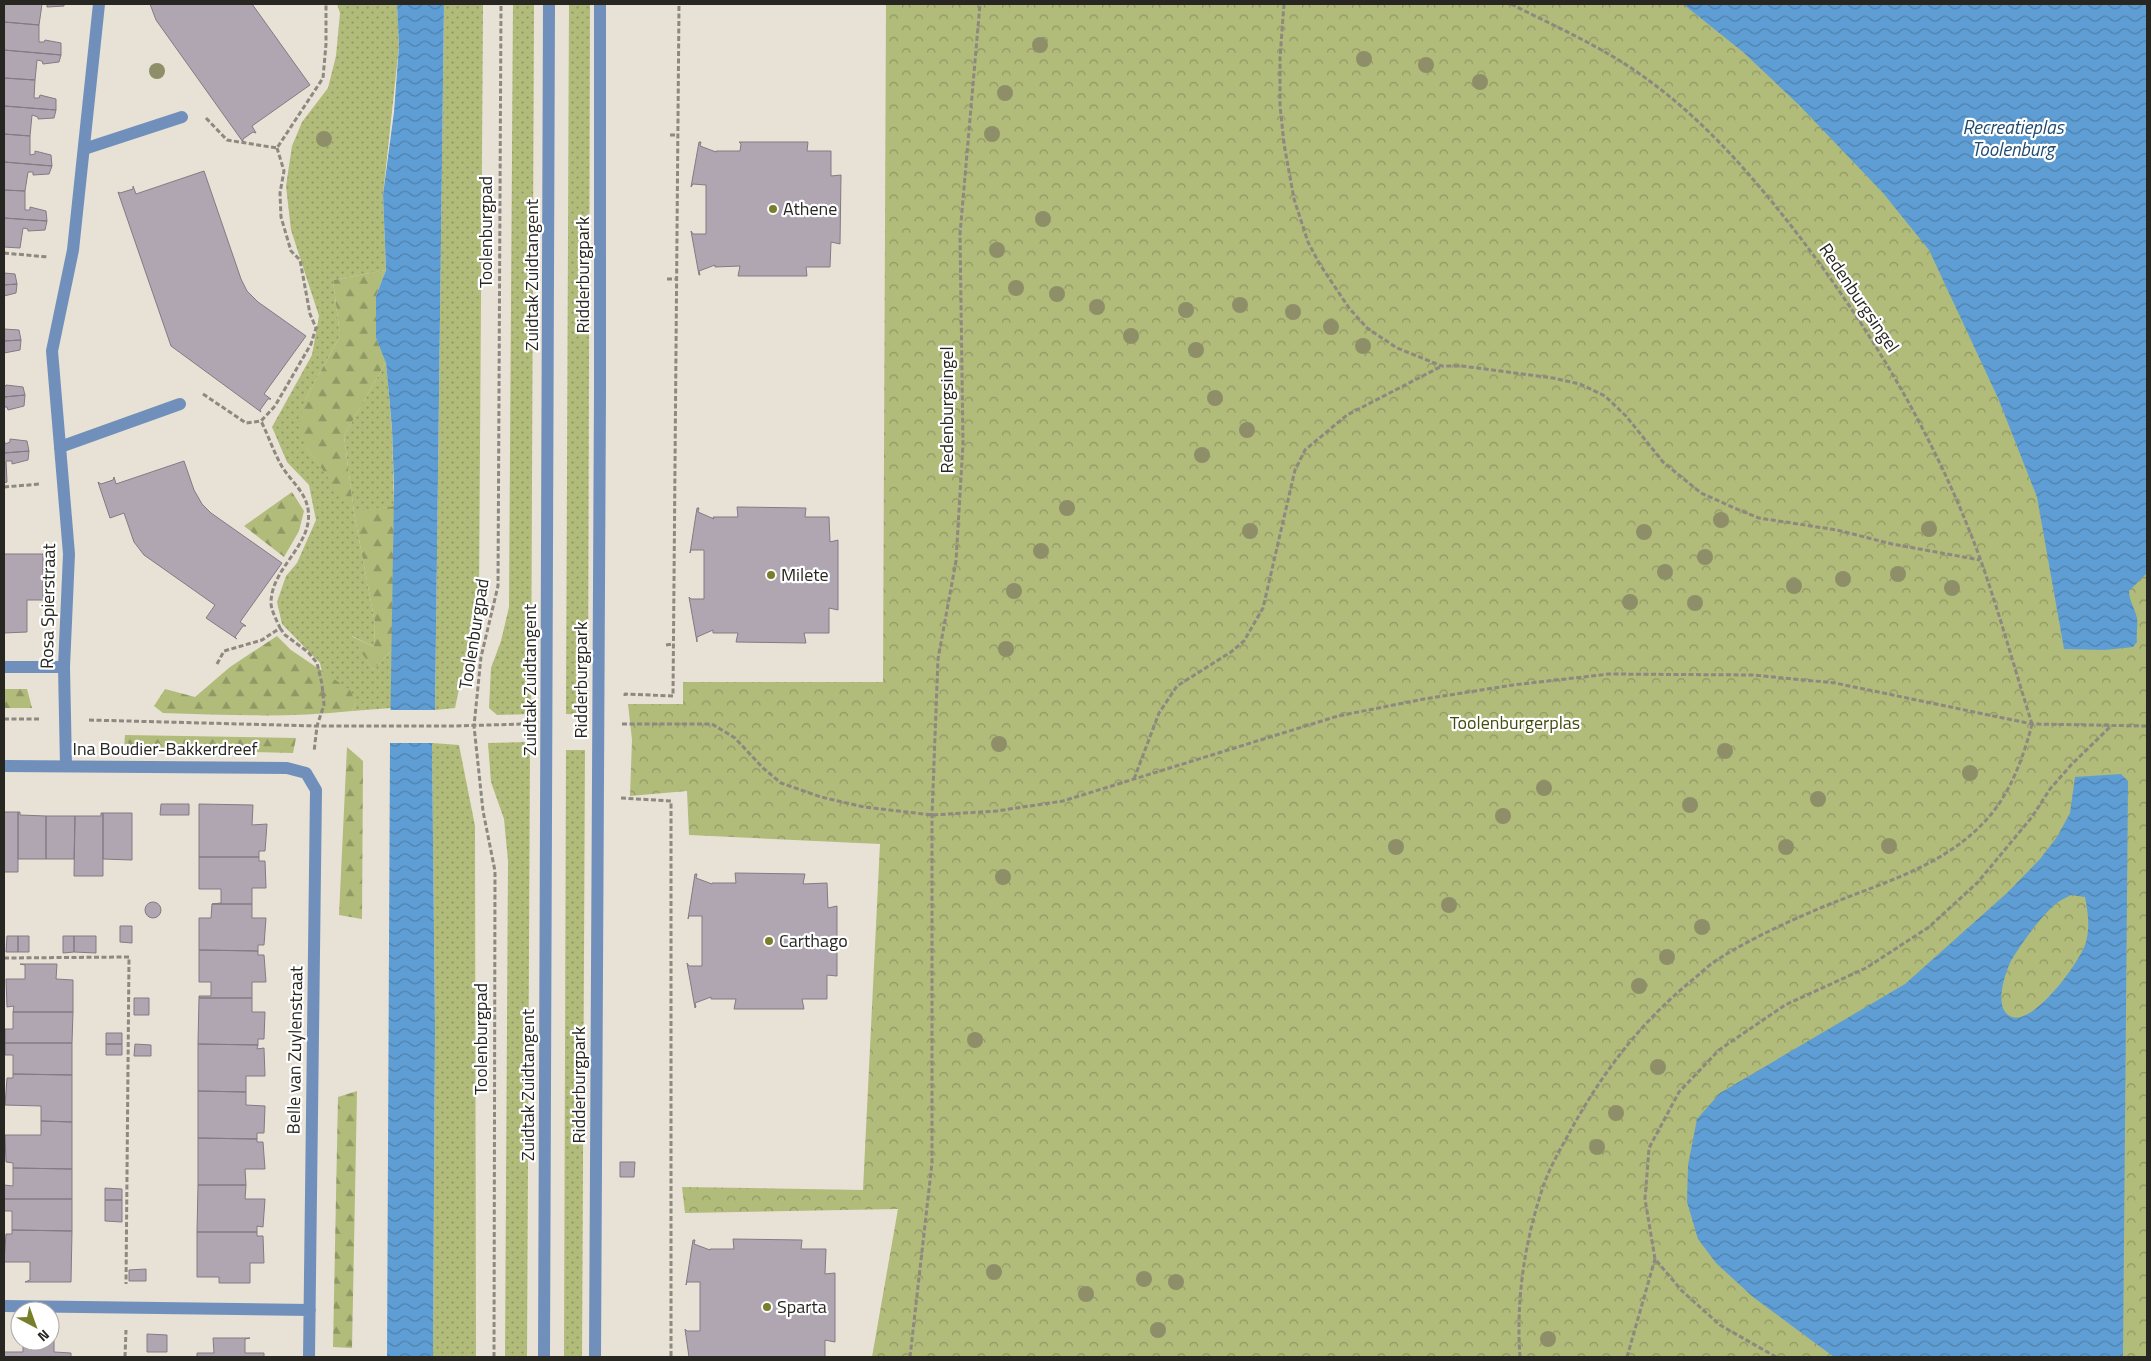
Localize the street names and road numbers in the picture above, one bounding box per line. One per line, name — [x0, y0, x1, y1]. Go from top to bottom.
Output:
street label: Toolenburgpad — [472, 176, 499, 288]
street label: Zuidtak Zuidtangent — [518, 198, 545, 351]
street label: Ridderburgpark — [569, 216, 596, 334]
street label: Redenburgsingel — [1813, 237, 1906, 358]
street label: Redenburgsingel — [933, 346, 960, 474]
street label: Rosa Spierstraat — [33, 542, 62, 669]
street label: Toolenburgpad — [451, 576, 496, 691]
street label: Zuidtak Zuidtangent — [516, 603, 543, 756]
street label: Ridderburgpark — [567, 621, 594, 739]
street label: Ina Boudier-Bakkerdreef — [73, 735, 258, 762]
street label: Belle van Zuylenstraat — [280, 965, 309, 1135]
street label: Toolenburgpad — [467, 983, 494, 1095]
street label: Zuidtak Zuidtangent — [514, 1008, 541, 1161]
street label: Ridderburgpark — [565, 1026, 592, 1144]

